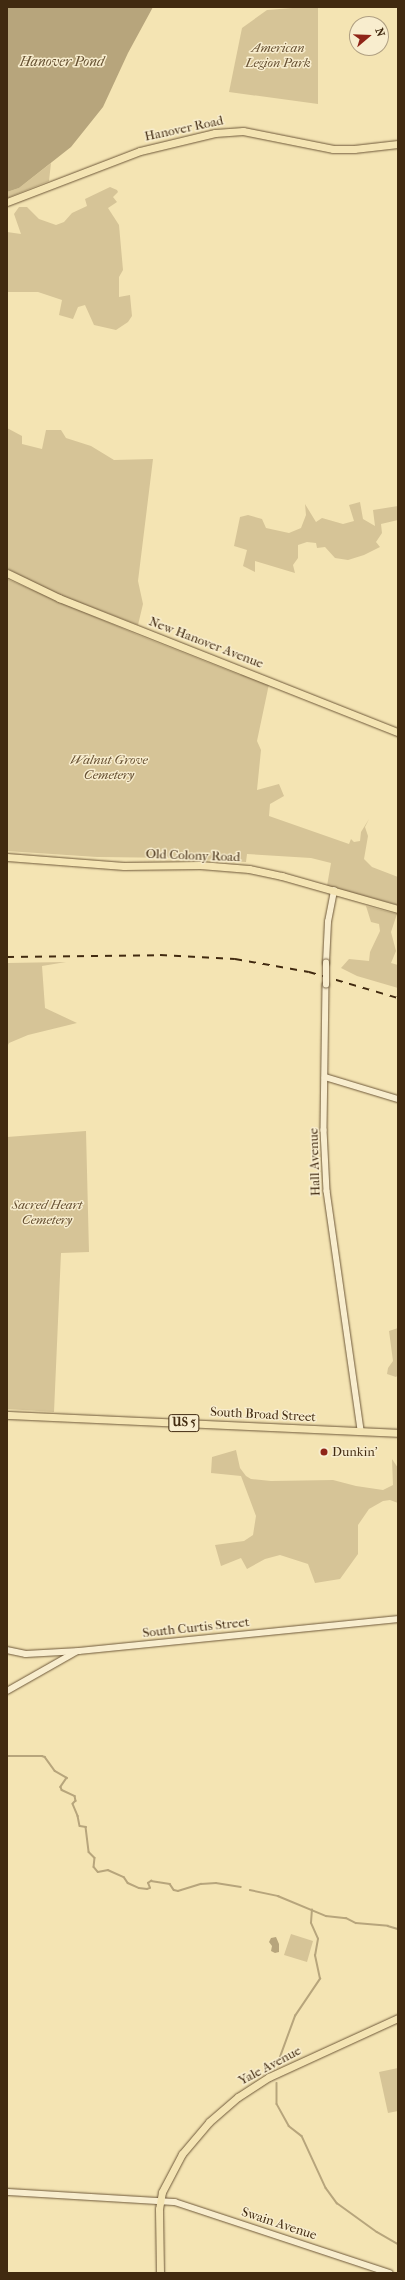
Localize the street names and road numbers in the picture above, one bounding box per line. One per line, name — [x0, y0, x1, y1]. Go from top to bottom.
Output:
street label: Hanover Road — [143, 113, 225, 145]
street label: New Hanover Avenue — [146, 614, 266, 672]
street label: Old Colony Road — [145, 847, 241, 865]
street label: Hall Avenue — [306, 1128, 324, 1196]
street label: South Broad Street — [210, 1404, 316, 1426]
road number: US 5 — [168, 1413, 200, 1433]
street label: South Curtis Street — [142, 1615, 250, 1641]
street label: Yale Avenue — [236, 2043, 304, 2089]
street label: Swain Avenue — [239, 2205, 319, 2243]

